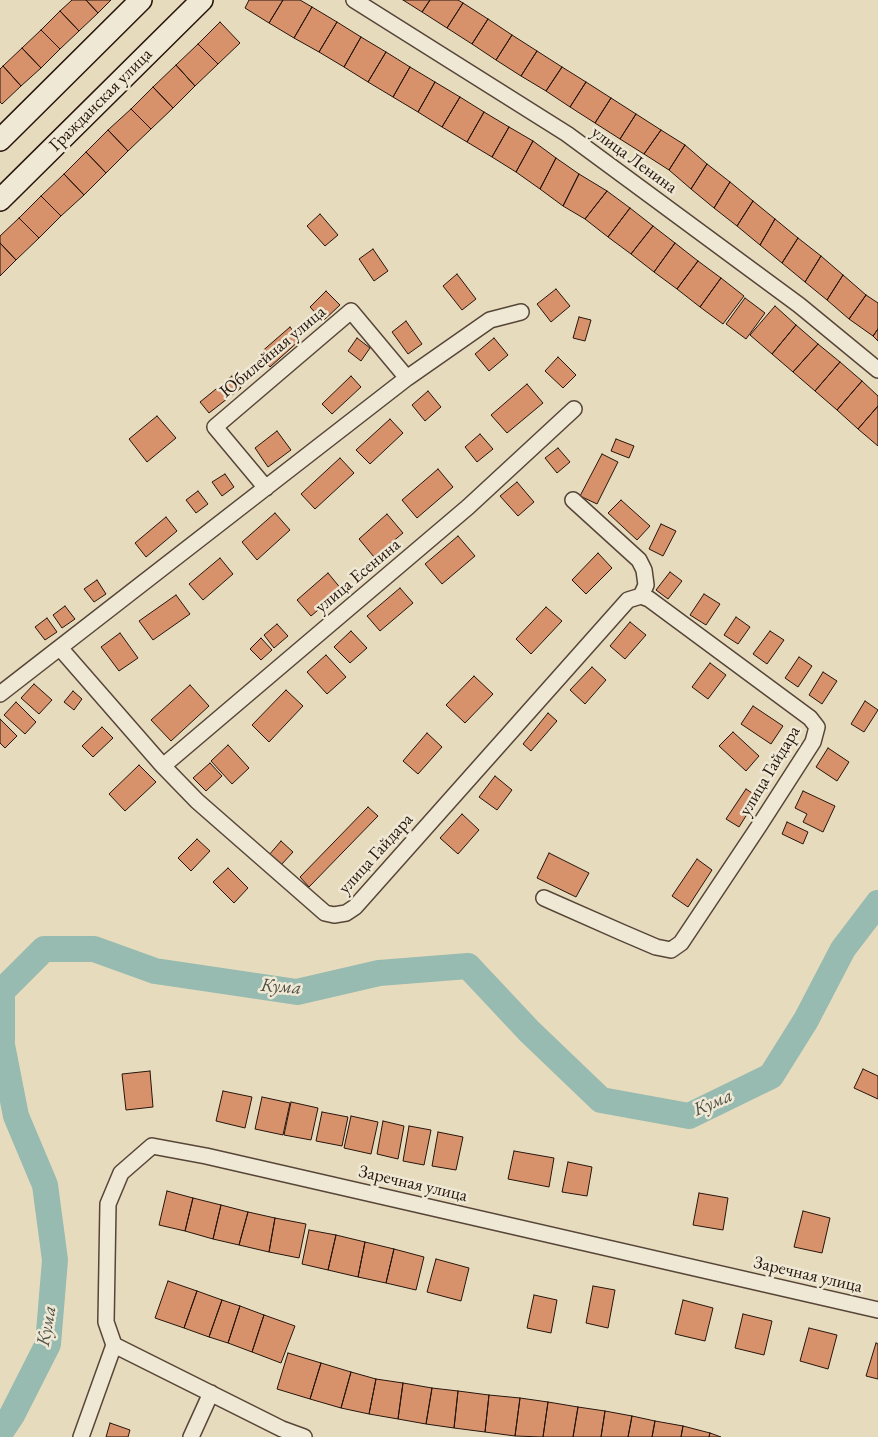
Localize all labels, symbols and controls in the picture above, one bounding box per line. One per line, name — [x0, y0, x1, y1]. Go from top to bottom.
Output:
street label: Гражданская улица — [45, 44, 157, 156]
street label: улица Ленина — [587, 122, 681, 198]
street label: Юбилейная улица — [216, 301, 330, 403]
street label: улица Есенина — [311, 534, 405, 618]
street label: улица Гайдара — [735, 722, 805, 820]
street label: улица Гайдара — [334, 809, 418, 899]
water label: Кума — [260, 974, 302, 1000]
water label: Кума — [690, 1084, 736, 1122]
street label: Заречная улица — [356, 1161, 470, 1207]
street label: Заречная улица — [751, 1252, 865, 1298]
water label: Кума — [32, 1304, 62, 1348]

